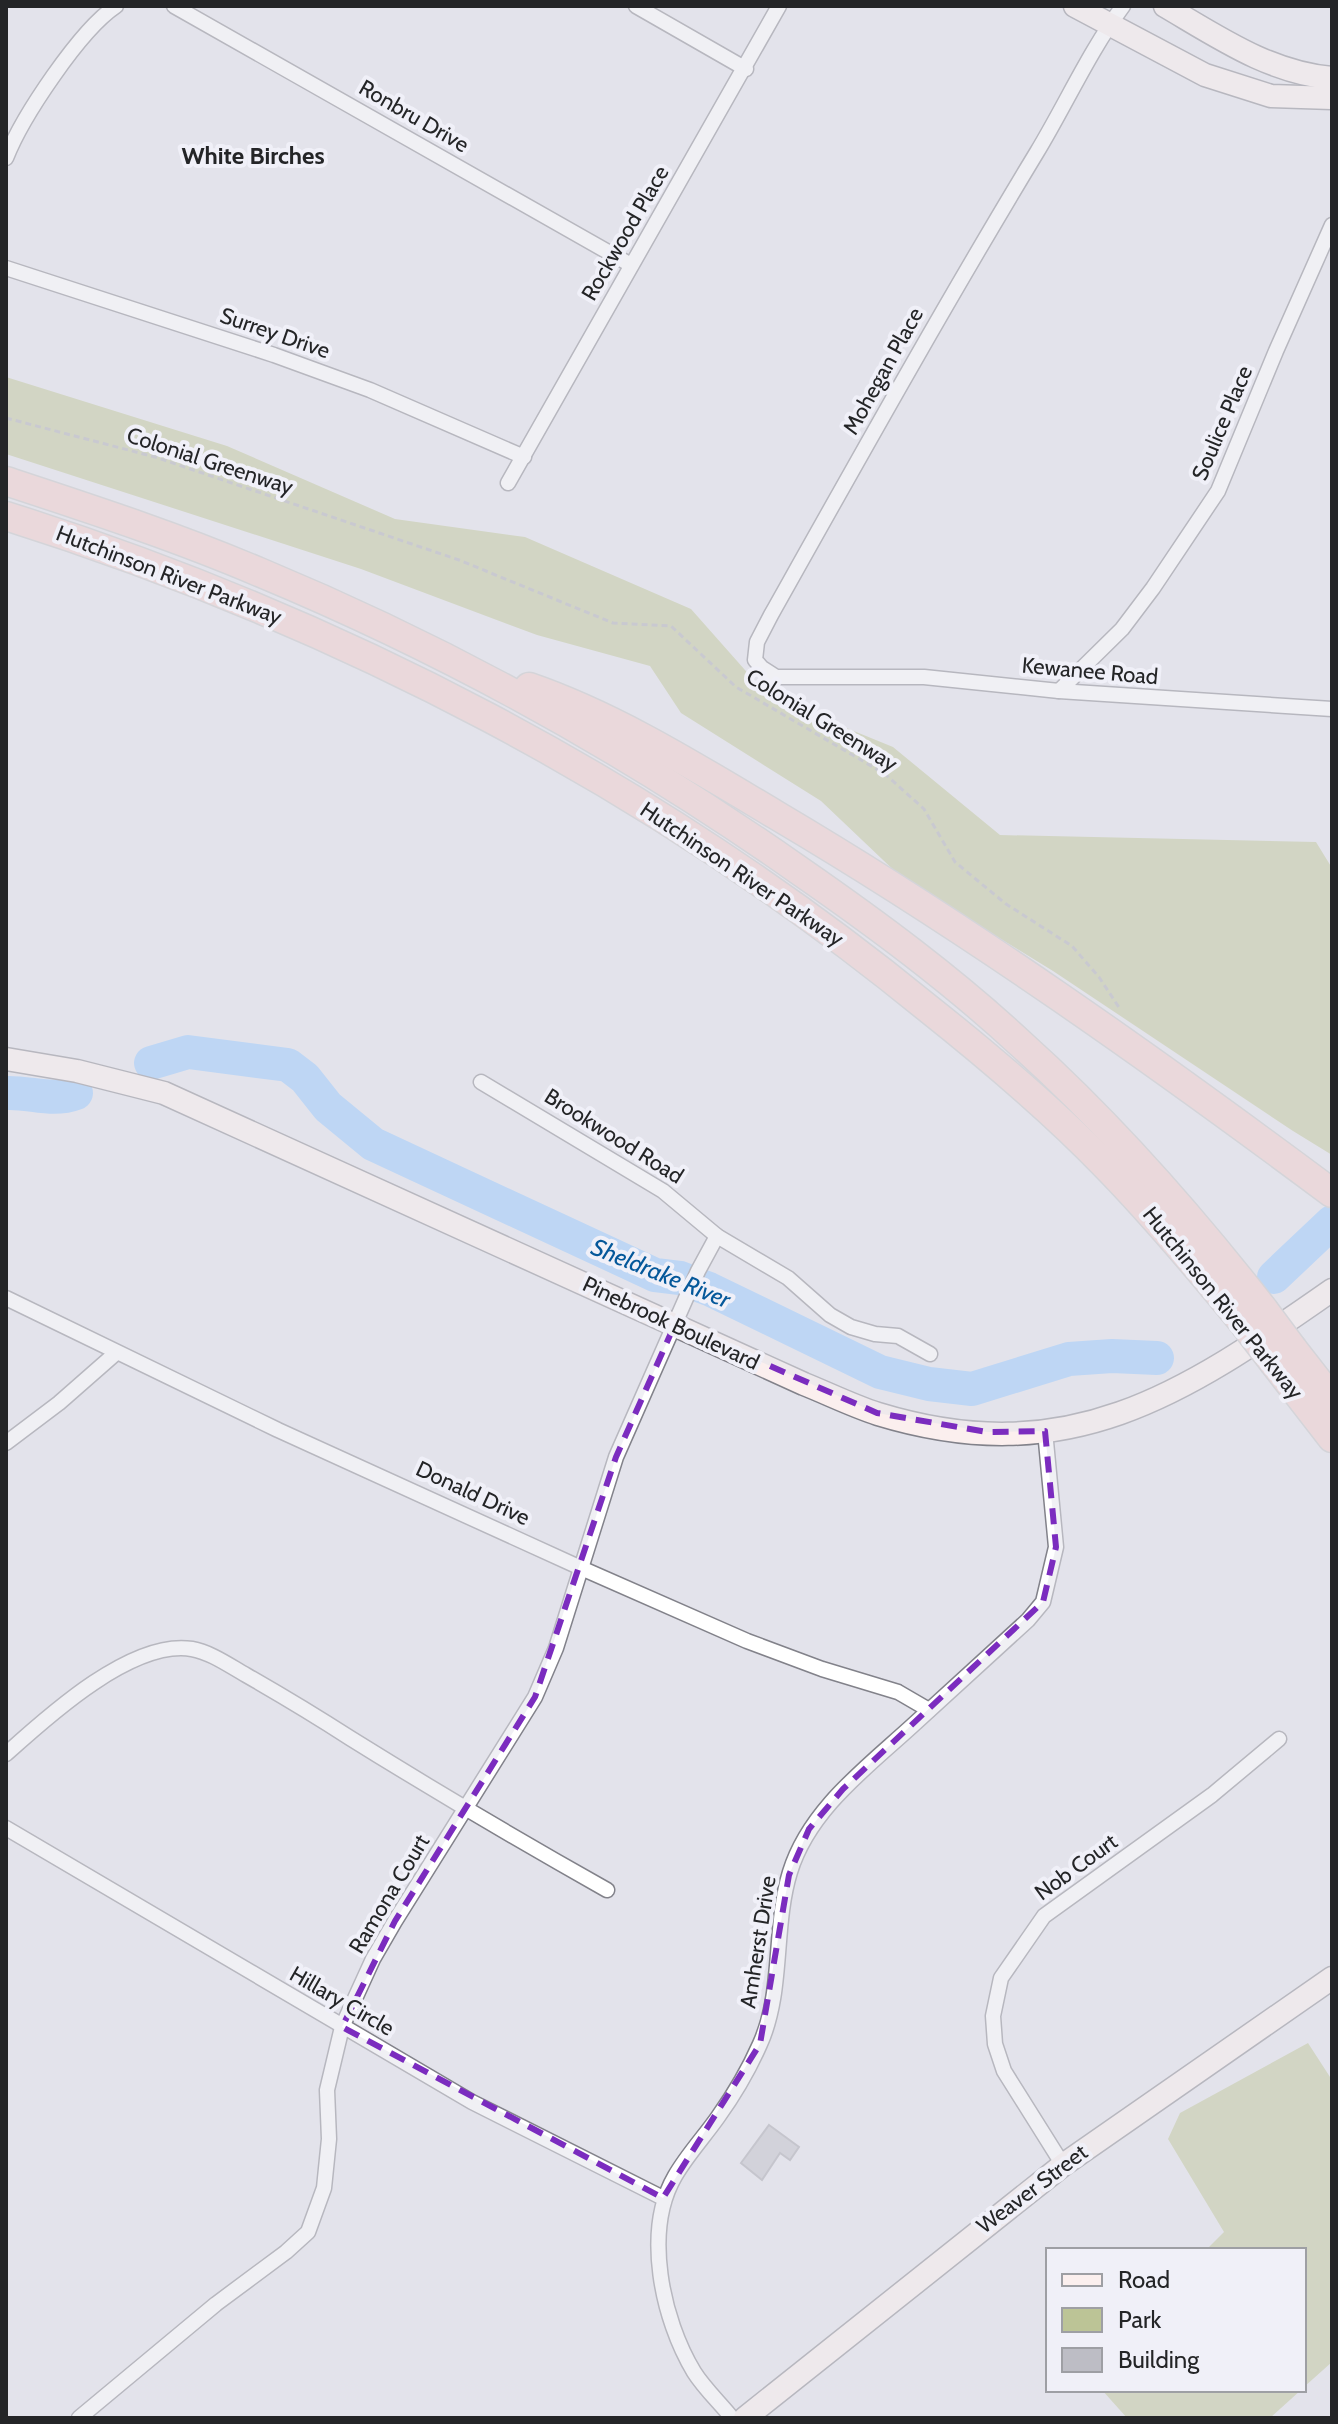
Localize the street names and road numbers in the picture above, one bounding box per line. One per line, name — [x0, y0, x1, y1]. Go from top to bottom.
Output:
street label: Ronbru Drive — [354, 74, 474, 158]
street label: Rockwood Place — [575, 161, 675, 305]
street label: Surrey Drive — [217, 302, 333, 364]
street label: Mohegan Place — [837, 303, 929, 439]
street label: Soulice Place — [1186, 362, 1258, 484]
street label: Colonial Greenway — [123, 421, 297, 501]
street label: Hutchinson River Parkway — [52, 519, 286, 631]
street label: Kewanee Road — [1021, 652, 1159, 690]
street label: Colonial Greenway — [741, 663, 903, 777]
street label: Hutchinson River Parkway — [635, 796, 849, 952]
street label: Brookwood Road — [540, 1083, 688, 1189]
street label: Hutchinson River Parkway — [1137, 1201, 1309, 1405]
street label: Pinebrook Boulevard — [578, 1270, 764, 1376]
street label: Donald Drive — [412, 1455, 534, 1531]
street label: Nob Court — [1029, 1828, 1123, 1906]
street label: Ramona Court — [343, 1829, 435, 1958]
street label: Amherst Drive — [734, 1874, 782, 2010]
street label: Hillary Circle — [285, 1960, 399, 2042]
street label: Weaver Street — [971, 2138, 1093, 2239]

